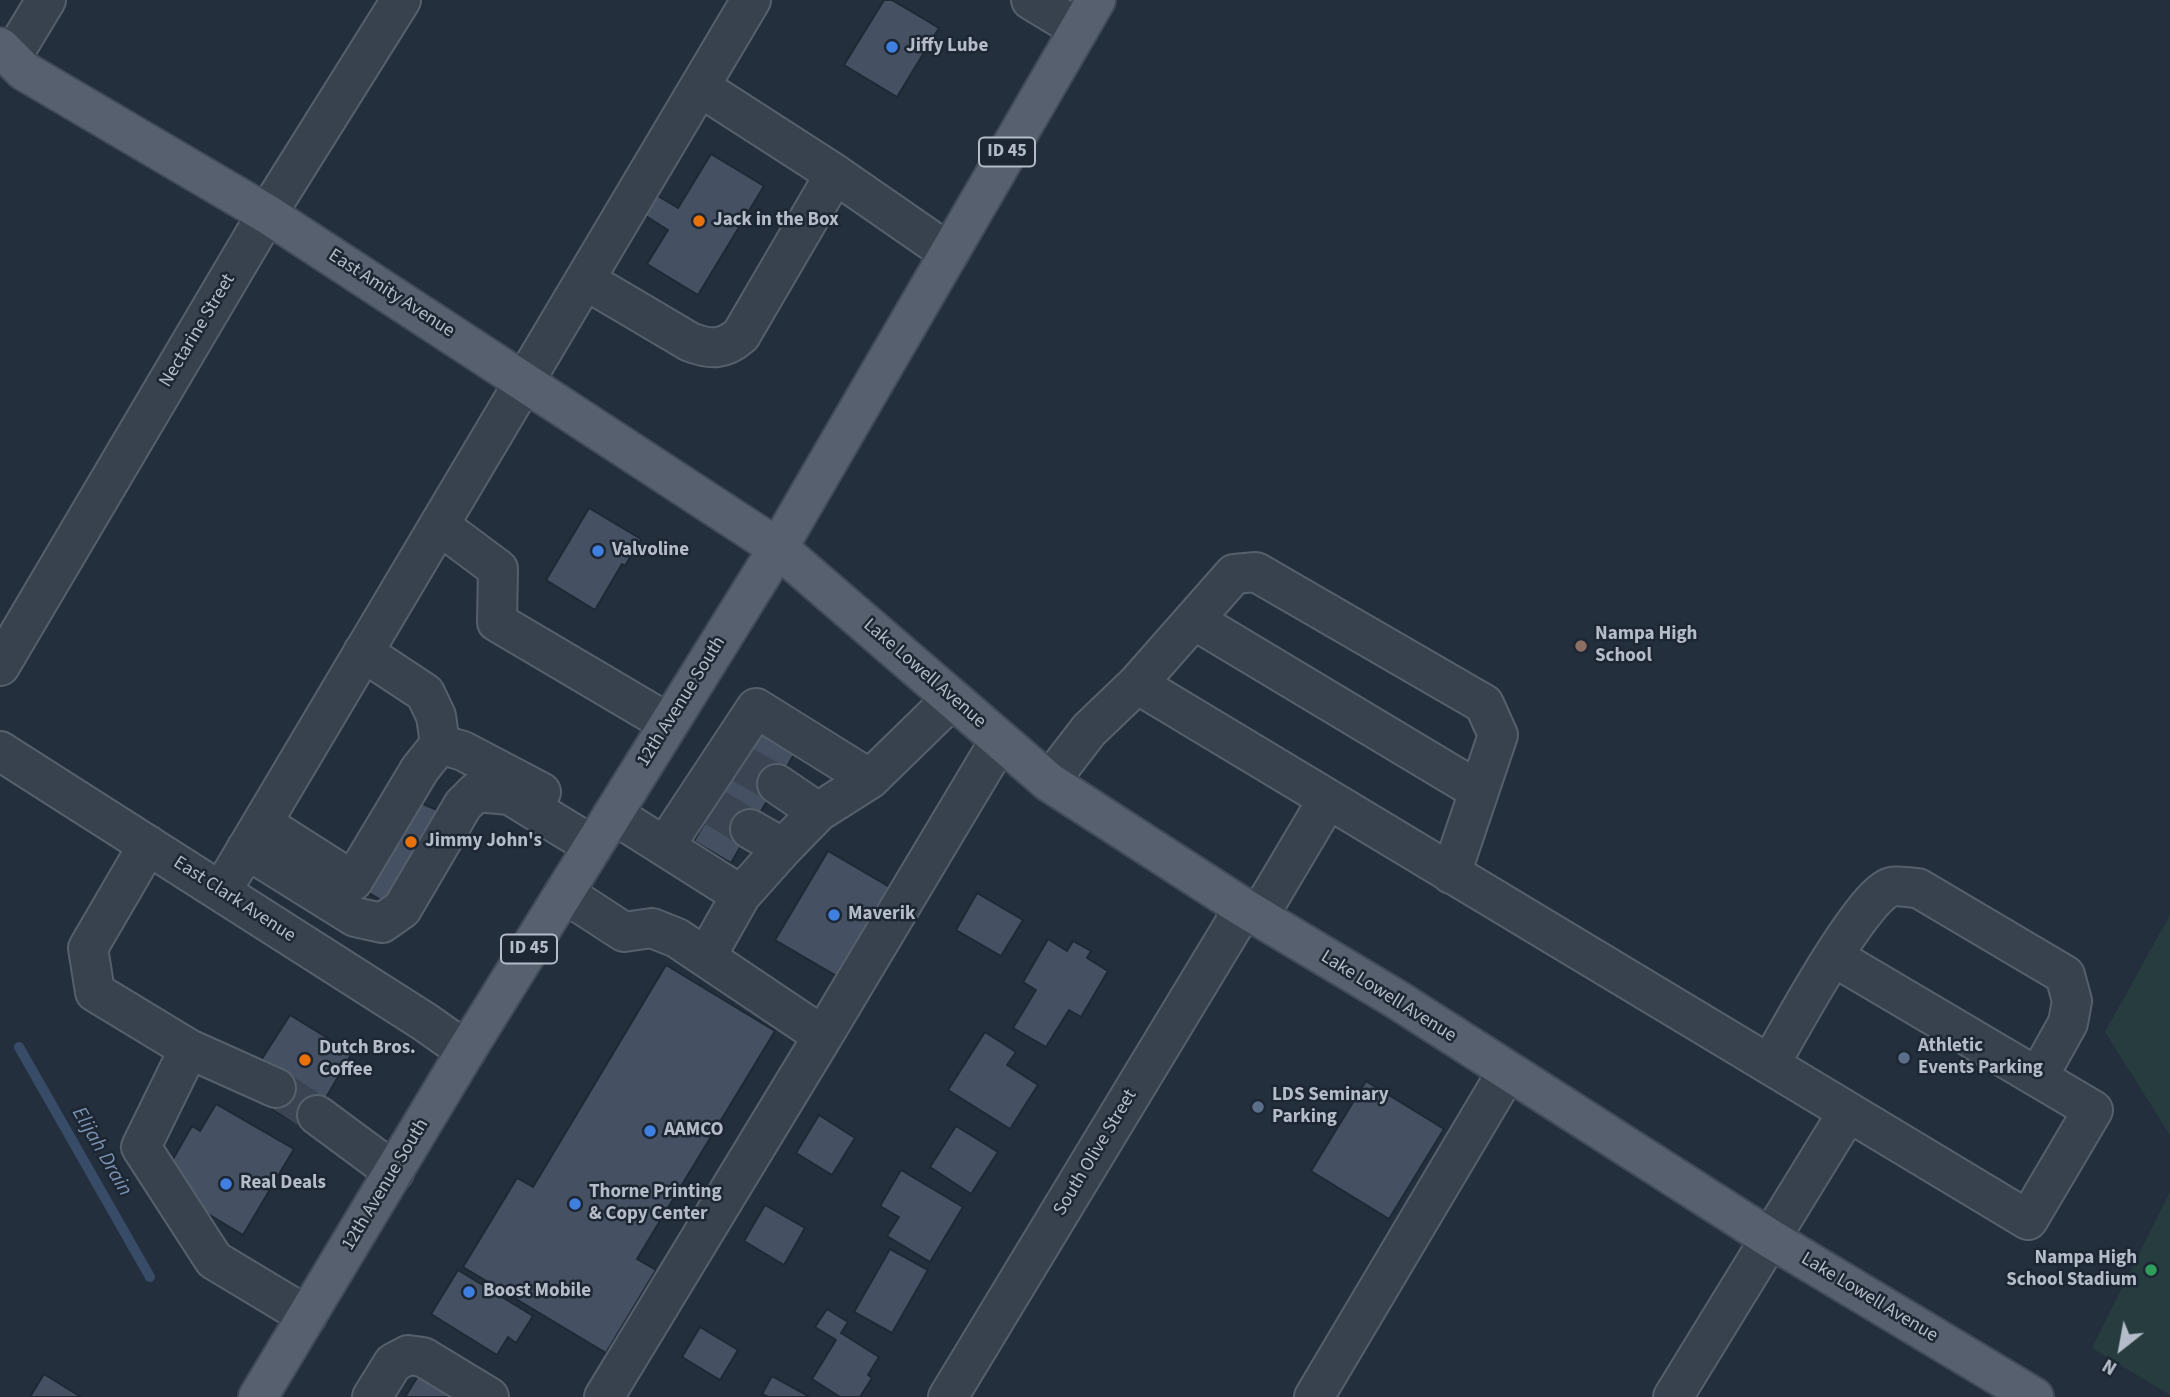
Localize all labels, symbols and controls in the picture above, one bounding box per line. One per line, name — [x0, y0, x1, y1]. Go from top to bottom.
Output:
place label: Jiffy Lube — [906, 36, 988, 58]
marker: Jiffy Lube — [884, 39, 900, 55]
road number: ID 45 — [979, 138, 1035, 167]
place label: Jack in the Box — [713, 210, 839, 232]
marker: Jack in the Box — [691, 213, 707, 229]
street label: East Amity Avenue — [324, 245, 458, 343]
street label: Nectarine Street — [155, 270, 241, 392]
place label: Valvoline — [612, 540, 689, 562]
marker: Valvoline — [590, 543, 606, 559]
street label: Lake Lowell Avenue — [858, 614, 990, 734]
place label: Nampa High School — [1595, 624, 1697, 668]
street label: 12th Avenue South — [633, 633, 731, 771]
marker: Nampa High School — [1573, 638, 1589, 654]
place label: Jimmy John's — [425, 831, 542, 853]
marker: Jimmy John's — [403, 834, 419, 850]
street label: East Clark Avenue — [169, 852, 299, 948]
place label: Maverik — [848, 904, 915, 926]
marker: Maverik — [826, 907, 842, 923]
road number: ID 45 — [501, 934, 557, 964]
street label: Lake Lowell Avenue — [1316, 946, 1460, 1048]
place label: Athletic Events Parking — [1918, 1036, 2043, 1080]
place label: Dutch Bros. Coffee — [319, 1038, 416, 1082]
marker: Athletic Events Parking — [1896, 1050, 1912, 1066]
marker: Dutch Bros. Coffee — [297, 1052, 313, 1068]
place label: LDS Seminary Parking — [1272, 1085, 1389, 1129]
street label: South Olive Street — [1049, 1086, 1143, 1220]
marker: LDS Seminary Parking — [1250, 1099, 1266, 1115]
water label: Elijah Drain — [65, 1103, 137, 1201]
street label: 12th Avenue South — [338, 1115, 434, 1255]
place label: AAMCO — [664, 1120, 724, 1142]
marker: AAMCO — [642, 1123, 658, 1139]
place label: Real Deals — [240, 1173, 326, 1195]
marker: Real Deals — [218, 1176, 234, 1192]
place label: Thorne Printing & Copy Center — [589, 1182, 722, 1226]
marker: Thorne Printing & Copy Center — [567, 1196, 583, 1212]
street label: Lake Lowell Avenue — [1797, 1248, 1941, 1348]
place label: Nampa High School Stadium — [2006, 1248, 2137, 1292]
marker: Nampa High School Stadium — [2143, 1262, 2159, 1278]
place label: Boost Mobile — [483, 1281, 591, 1303]
marker: Boost Mobile — [461, 1284, 477, 1300]
north arrow — [2086, 1313, 2156, 1383]
text: N — [2098, 1352, 2122, 1381]

